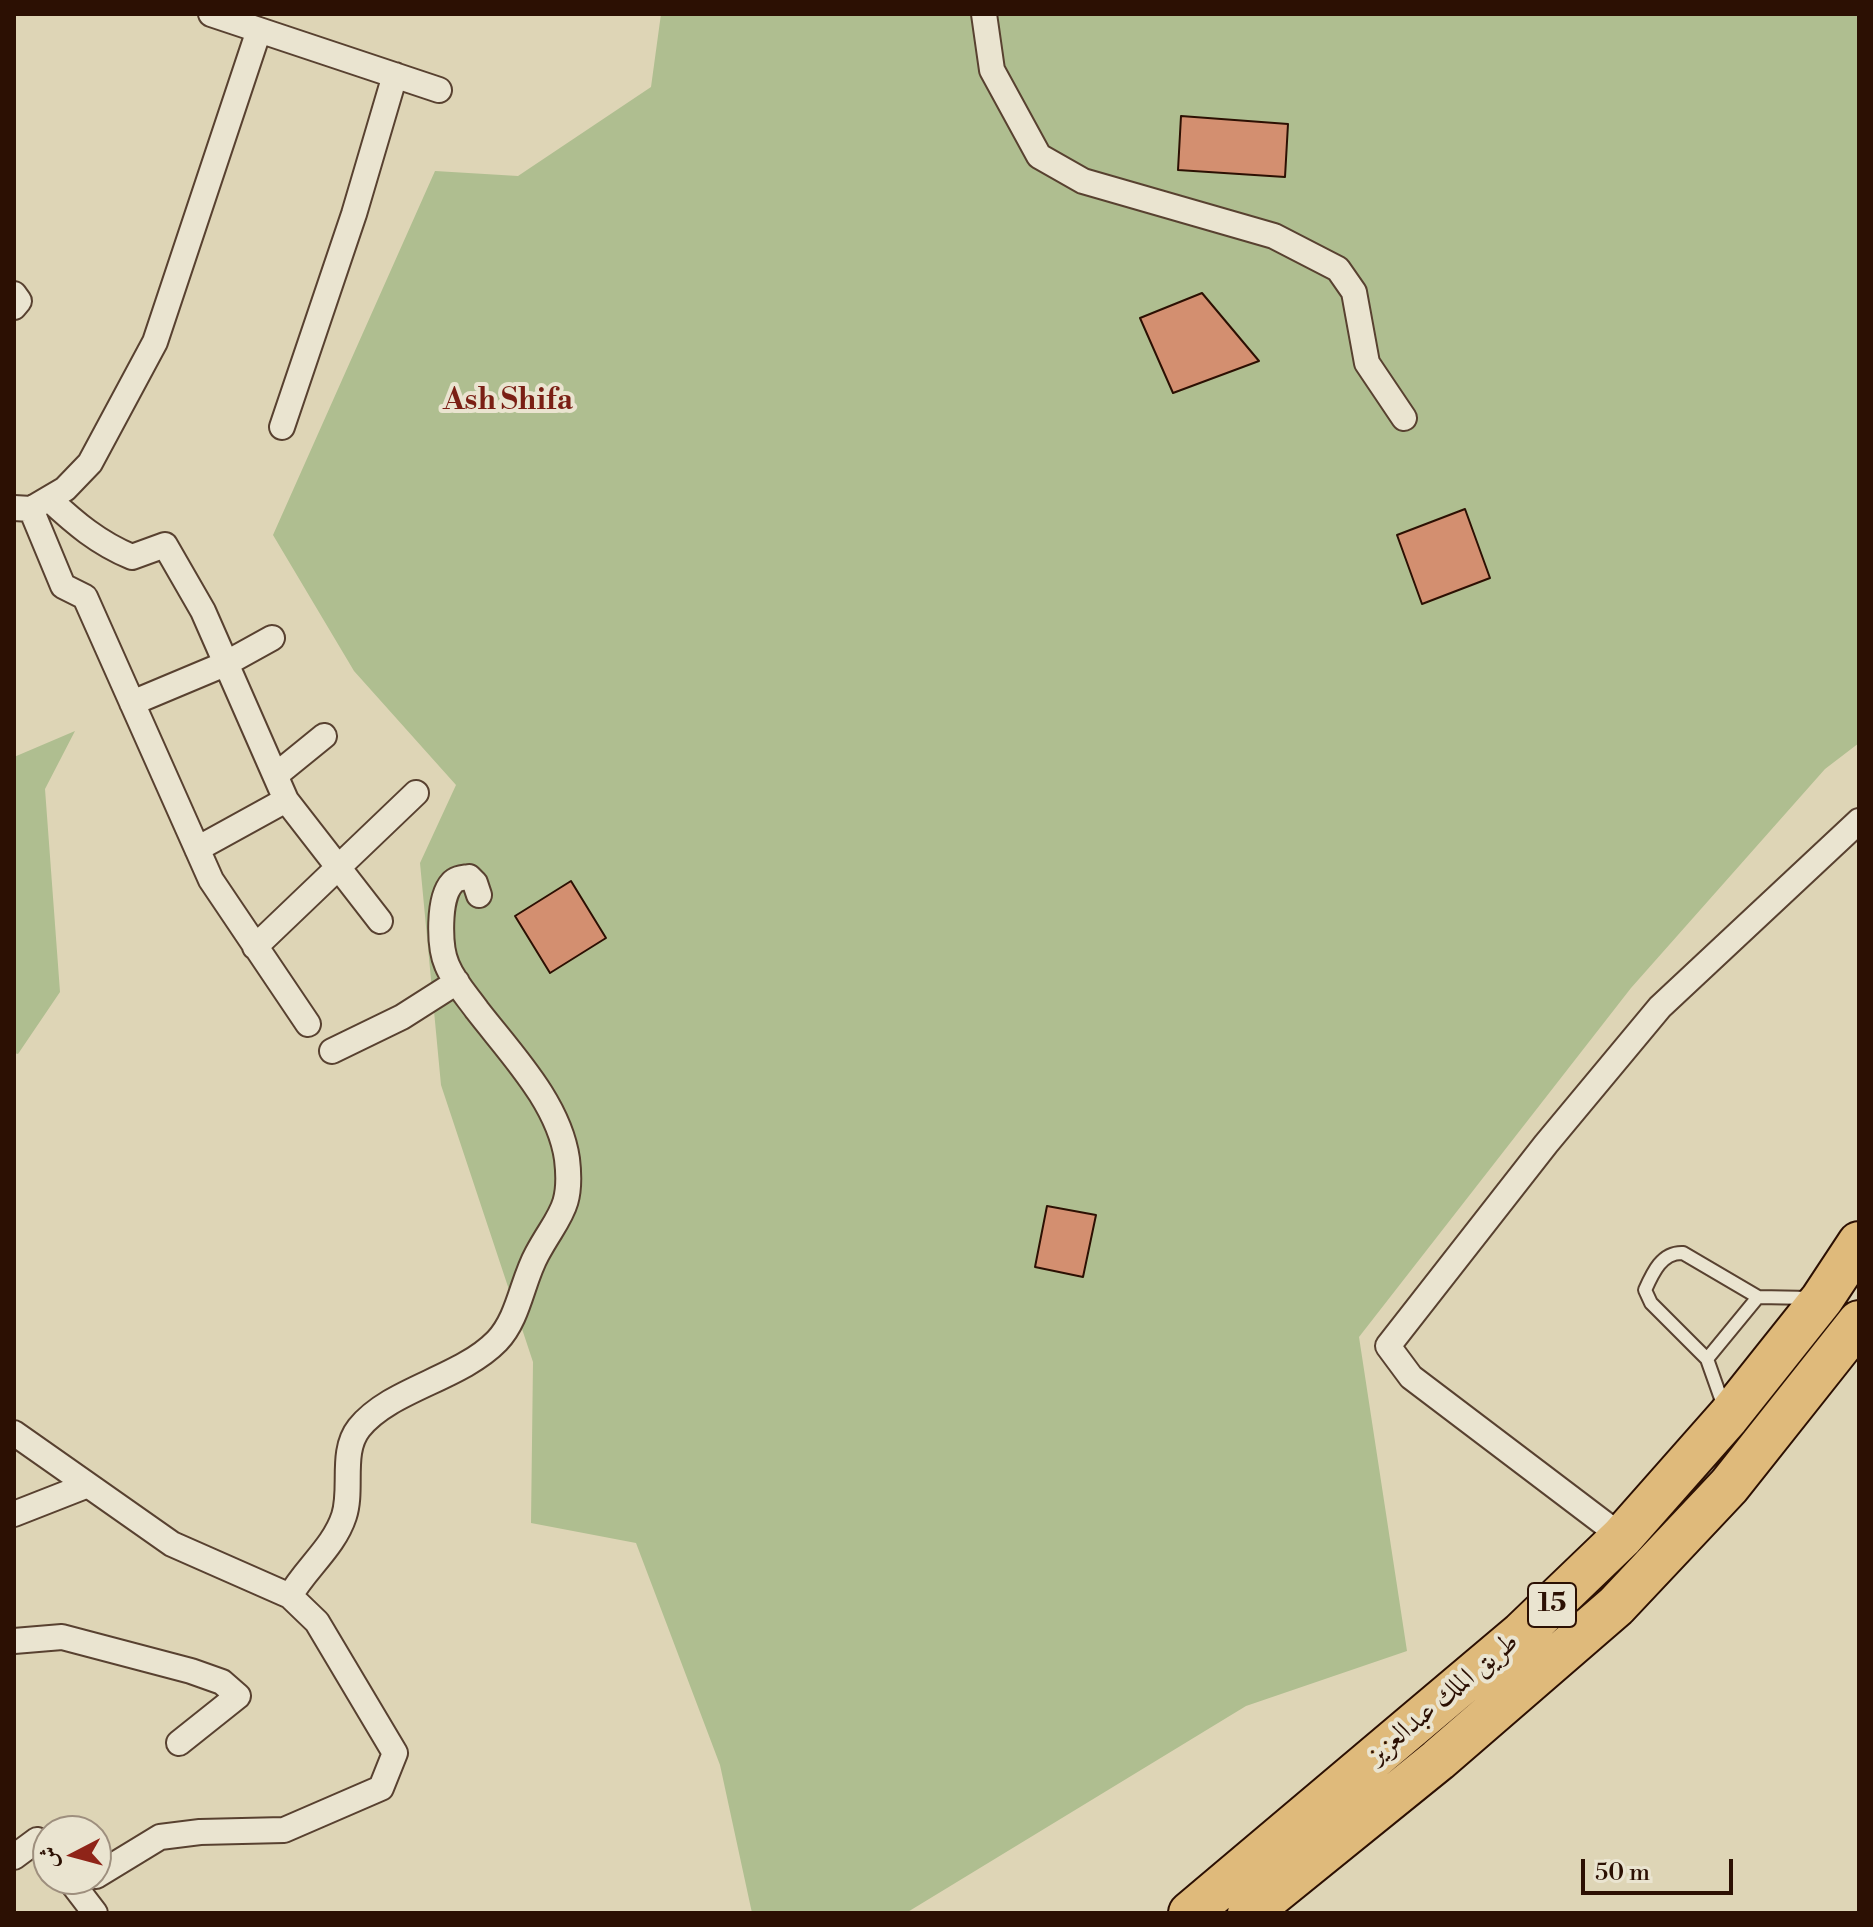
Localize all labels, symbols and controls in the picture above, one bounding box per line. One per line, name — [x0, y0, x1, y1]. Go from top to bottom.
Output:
district label: Ash Shifa — [443, 384, 573, 420]
road number: 15 — [1528, 1583, 1576, 1627]
street label: طريق الملك عبدالعزيز — [1362, 1626, 1526, 1772]
north arrow — [32, 1815, 112, 1895]
scale bar — [1585, 1843, 1737, 1893]
text: ش — [35, 1845, 64, 1870]
text: 50 m — [1595, 1858, 1650, 1888]

